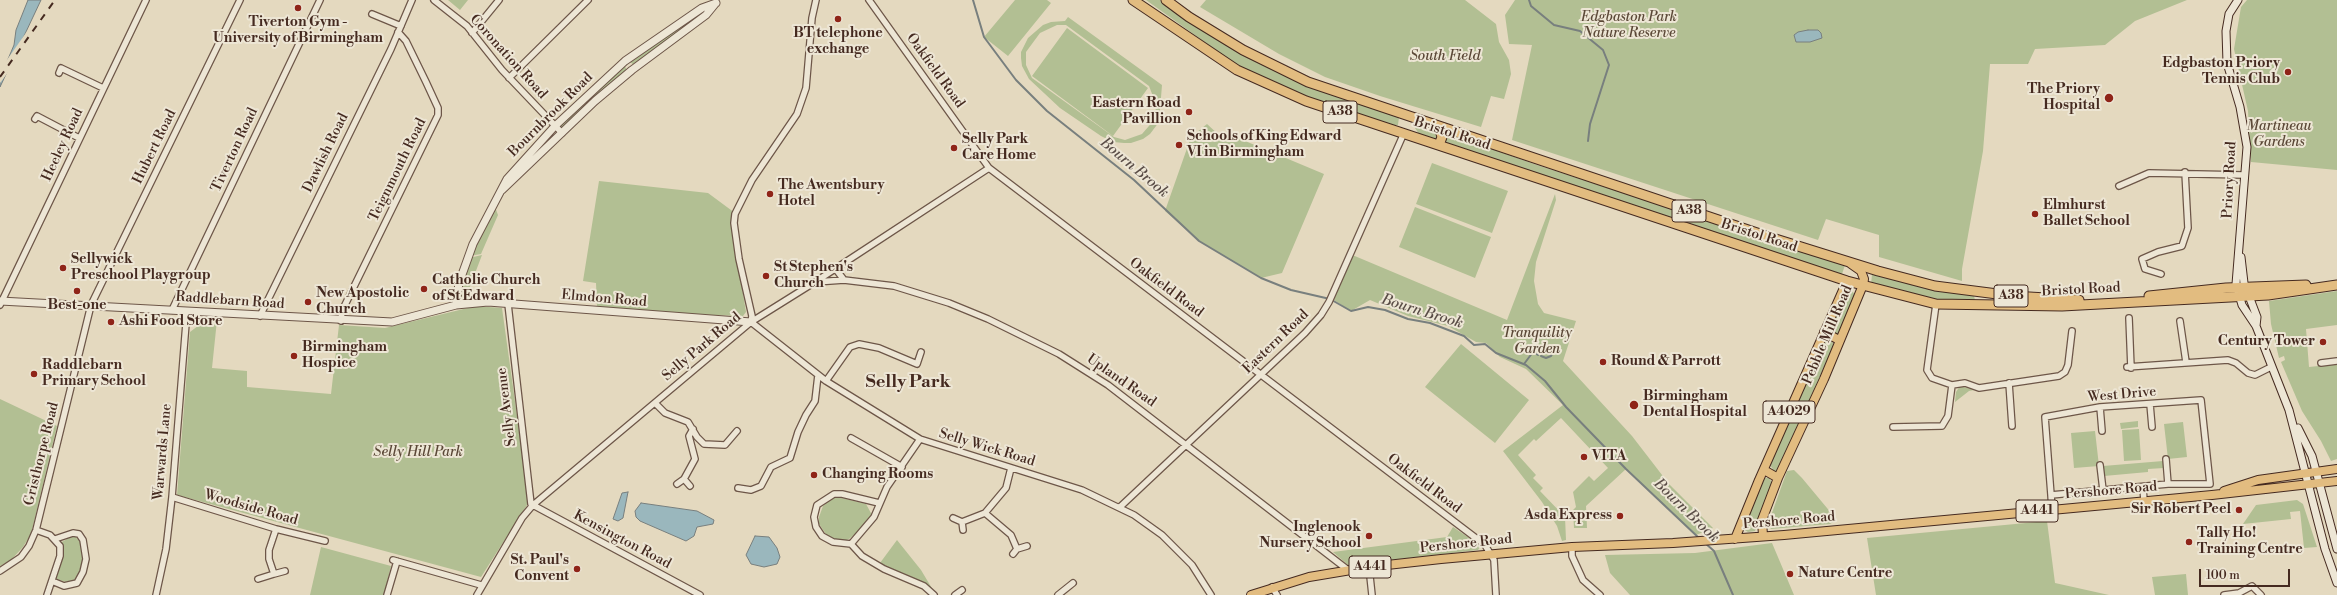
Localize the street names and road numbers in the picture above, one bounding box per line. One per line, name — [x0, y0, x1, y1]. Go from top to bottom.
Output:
street label: Coronation Road — [466, 11, 550, 103]
street label: Oakfield Road — [902, 30, 968, 112]
street label: Bournbrook Road — [505, 69, 597, 161]
road number: A38 — [1323, 101, 1357, 123]
street label: Tiverton Road — [208, 105, 262, 195]
street label: Heeley Road — [39, 106, 87, 184]
street label: Hubert Road — [130, 107, 180, 187]
street label: Dawlish Road — [300, 111, 352, 195]
street label: Bristol Road — [1412, 114, 1492, 154]
street label: Teignmouth Road — [366, 116, 430, 224]
street label: Priory Road — [2220, 141, 2240, 219]
road number: A38 — [1672, 200, 1706, 222]
street label: Bristol Road — [1719, 216, 1799, 256]
street label: Oakfield Road — [1126, 255, 1206, 321]
street label: Bristol Road — [2041, 280, 2121, 300]
street label: Pebble Mill Road — [1799, 283, 1857, 387]
road number: A38 — [1994, 285, 2028, 307]
street label: Elmdon Road — [561, 287, 647, 311]
street label: Raddlebarn Road — [175, 289, 285, 313]
street label: Eastern Road — [1240, 306, 1312, 378]
street label: Selly Park Road — [659, 309, 745, 385]
street label: Upland Road — [1083, 351, 1159, 411]
street label: Selly Avenue — [494, 367, 520, 447]
street label: West Drive — [2087, 384, 2157, 406]
street label: Gristhorpe Road — [21, 401, 63, 507]
road number: A4029 — [1763, 401, 1815, 423]
street label: Warwards Lane — [150, 403, 176, 501]
street label: Selly Wick Road — [937, 425, 1037, 471]
street label: Oakfield Road — [1384, 451, 1464, 517]
street label: Pershore Road — [2064, 479, 2158, 503]
street label: Woodside Road — [202, 487, 300, 529]
road number: A441 — [2016, 500, 2058, 522]
street label: Kensington Road — [570, 507, 674, 573]
street label: Pershore Road — [1742, 509, 1836, 533]
street label: Pershore Road — [1419, 531, 1513, 557]
road number: A441 — [1349, 556, 1391, 578]

